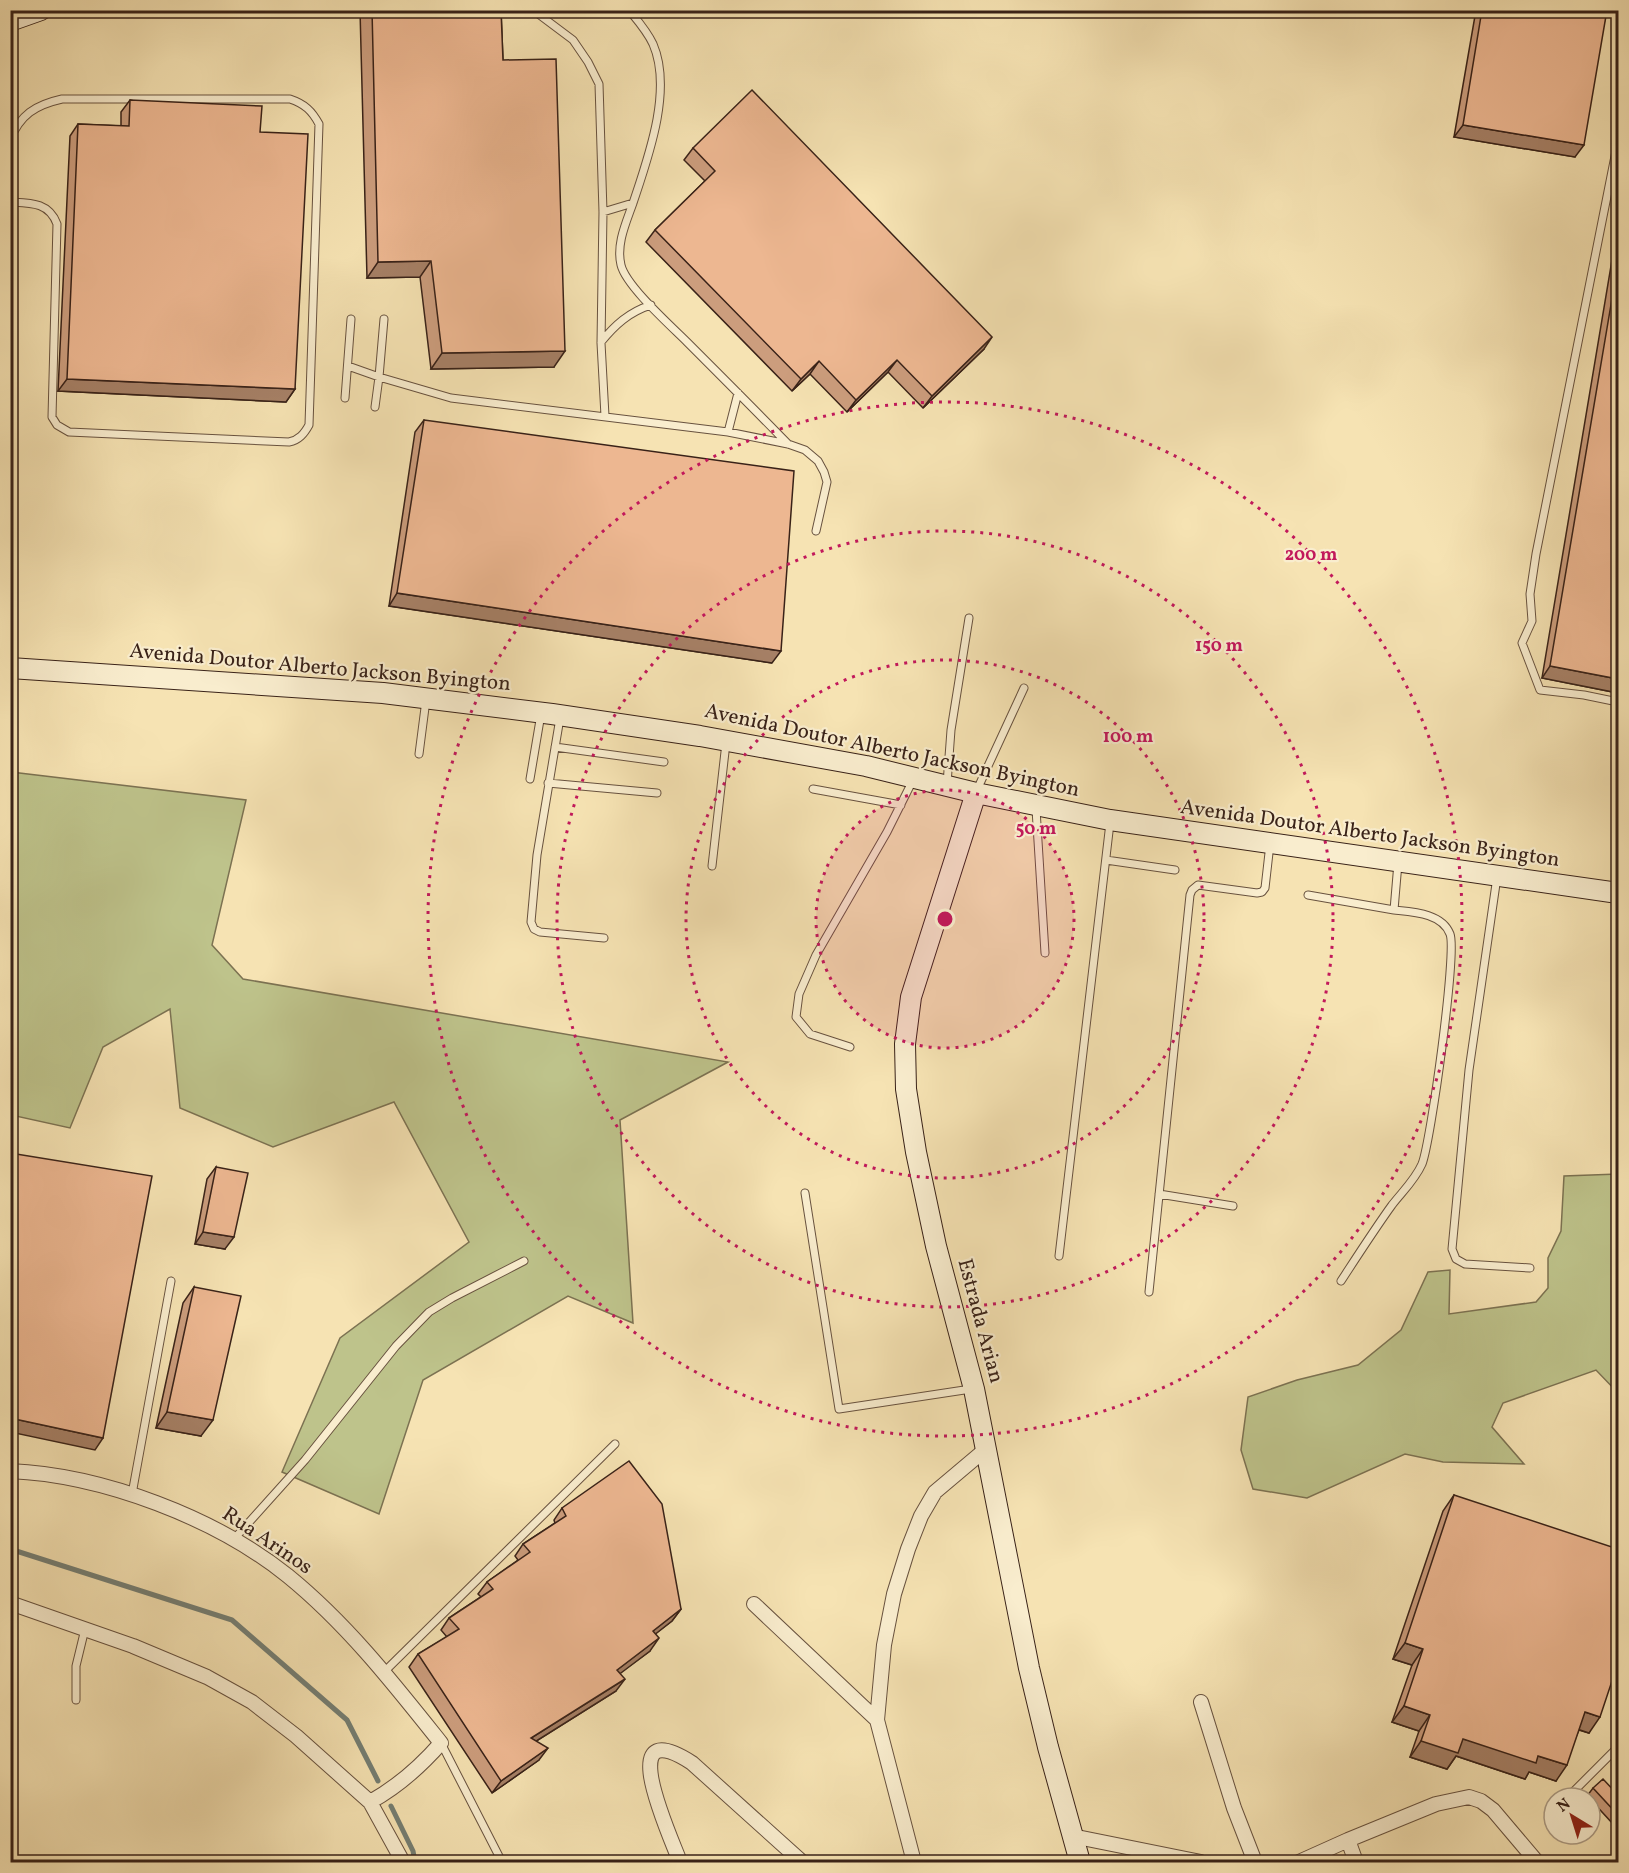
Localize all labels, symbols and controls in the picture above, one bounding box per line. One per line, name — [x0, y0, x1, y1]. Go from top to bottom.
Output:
text: 200 m — [1285, 543, 1337, 568]
text: 150 m — [1195, 634, 1243, 659]
street label: Avenida Doutor Alberto Jackson Byington — [128, 637, 512, 699]
street label: Avenida Doutor Alberto Jackson Byington — [702, 697, 1082, 805]
text: 100 m — [1103, 725, 1153, 750]
street label: Avenida Doutor Alberto Jackson Byington — [1178, 793, 1562, 875]
text: 50 m — [1016, 817, 1056, 842]
centre of rings — [935, 909, 955, 929]
street label: Estrada Arian — [949, 1256, 1011, 1386]
street label: Rua Arinos — [216, 1500, 318, 1582]
north arrow — [1542, 1786, 1602, 1846]
text: N — [1553, 1793, 1576, 1818]

